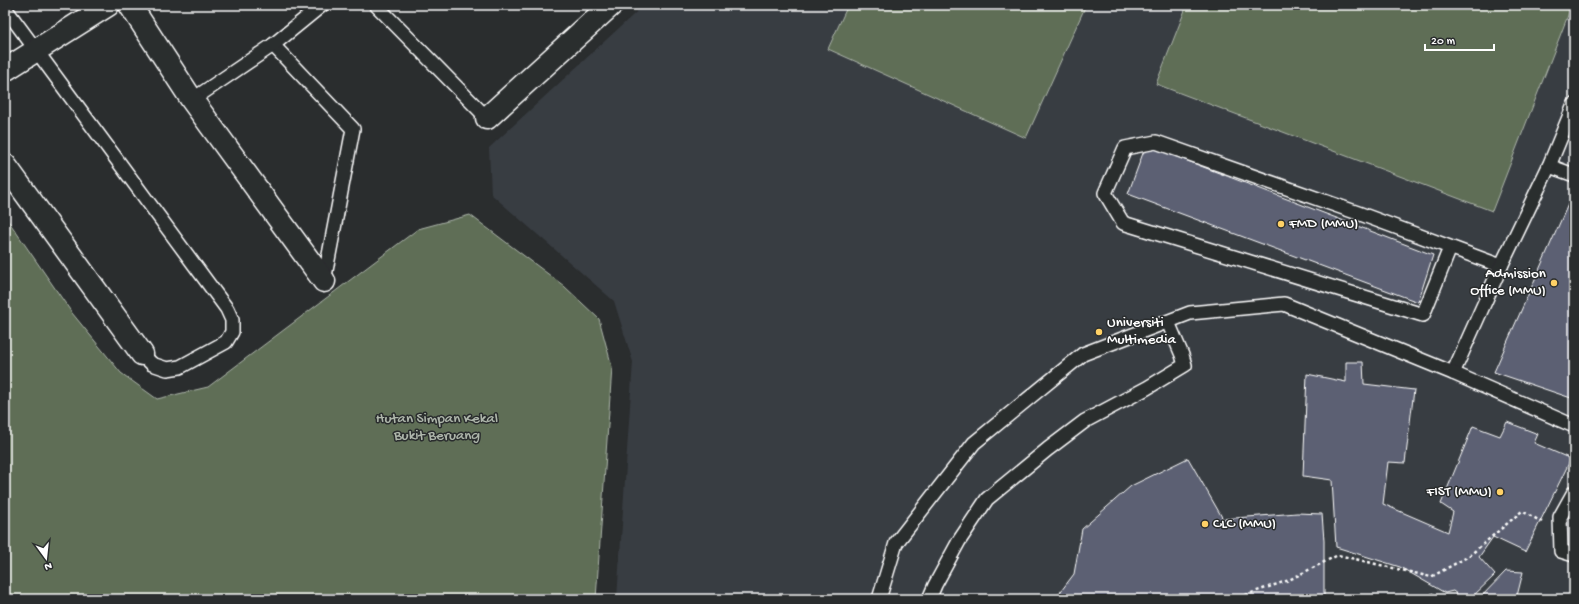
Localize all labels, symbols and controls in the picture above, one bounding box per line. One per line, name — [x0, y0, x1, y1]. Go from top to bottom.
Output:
scale bar — [1425, 26, 1494, 52]
text: 20 m — [1431, 35, 1456, 49]
place label: FMD (MMU) — [1288, 215, 1358, 233]
marker: FMD (MMU) — [1276, 219, 1286, 229]
place label: Admission Office (MMU) — [1470, 265, 1546, 300]
marker: Admission Office (MMU) — [1549, 278, 1559, 288]
place label: Universiti Multimedia — [1107, 314, 1177, 349]
marker: Universiti Multimedia — [1094, 327, 1104, 337]
park label: Hutan Simpan Kekal Bukit Beruang — [376, 410, 498, 445]
place label: FIST (MMU) — [1425, 483, 1492, 501]
marker: FIST (MMU) — [1495, 487, 1505, 497]
place label: CLC (MMU) — [1213, 515, 1276, 533]
marker: CLC (MMU) — [1200, 519, 1210, 529]
north arrow — [26, 538, 66, 578]
text: N — [43, 559, 53, 572]

